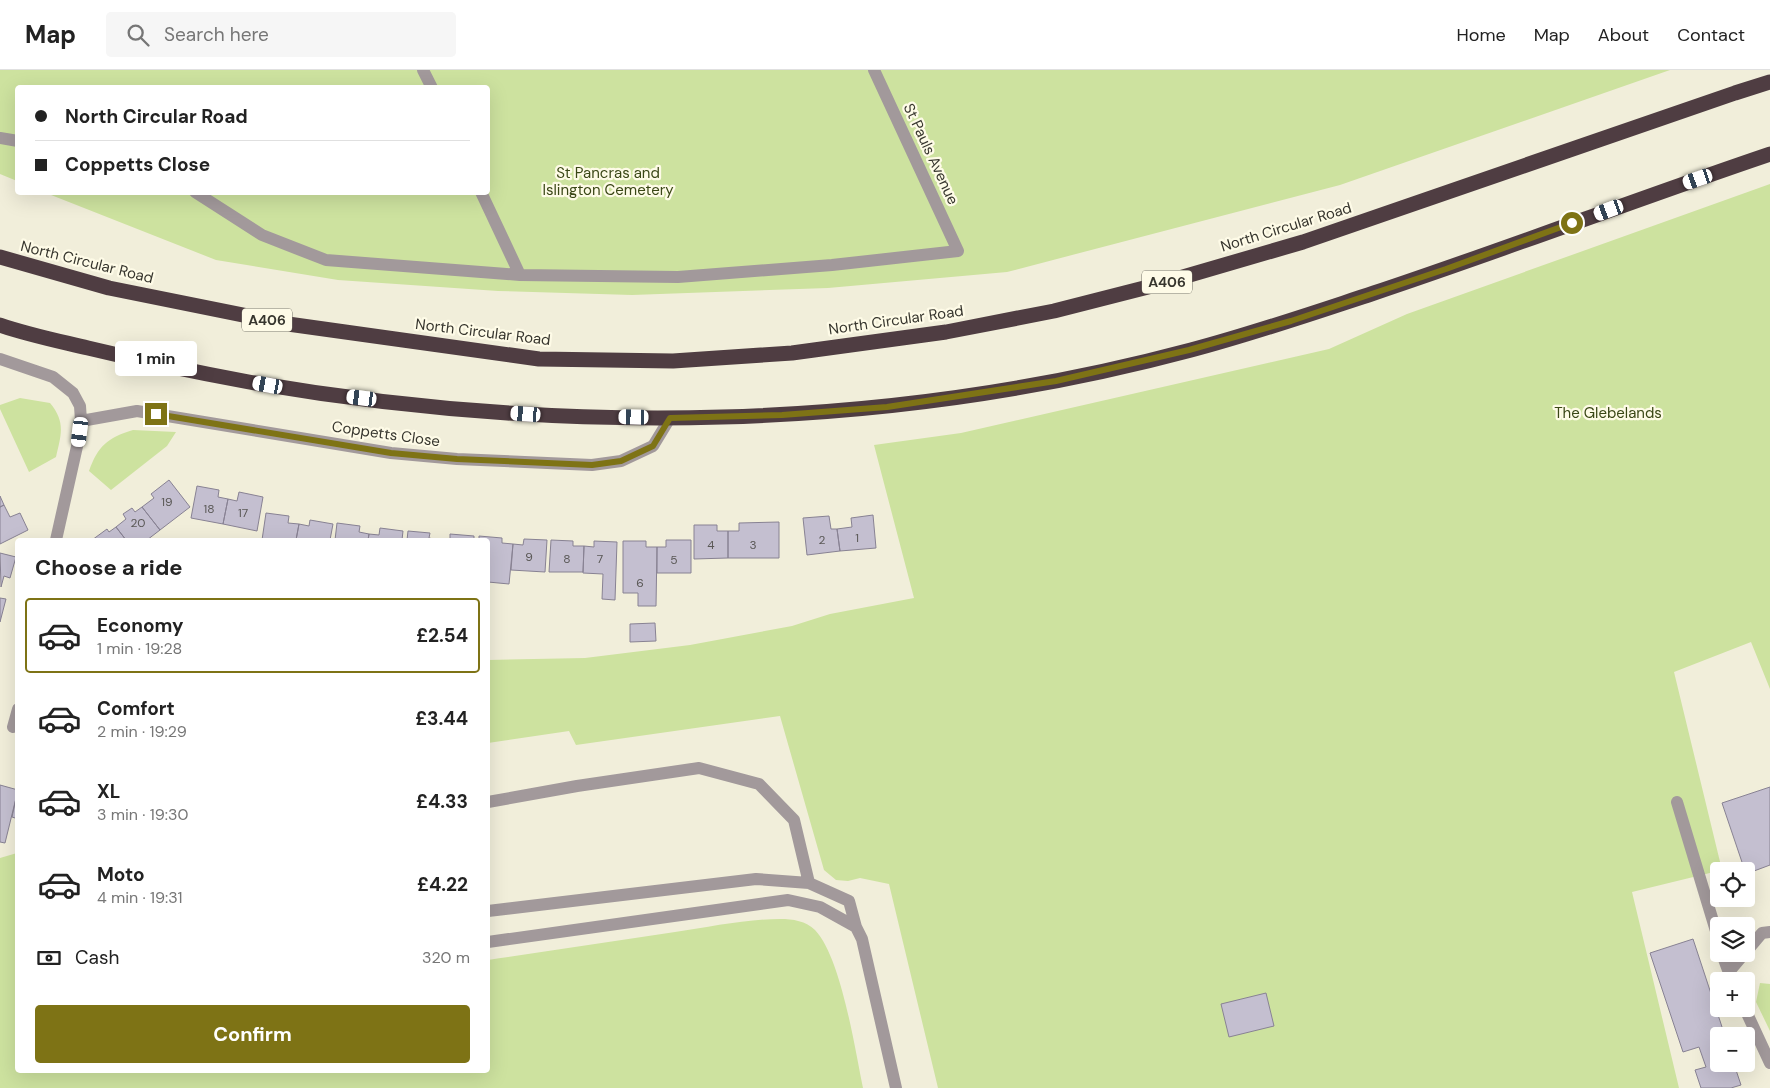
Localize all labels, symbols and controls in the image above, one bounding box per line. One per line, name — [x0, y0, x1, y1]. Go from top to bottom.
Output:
search box — [106, 12, 456, 57]
text: Map — [25, 19, 76, 50]
icon: search — [124, 21, 152, 49]
text: Search here — [164, 22, 269, 47]
text: Home — [1456, 23, 1506, 47]
text: Map — [1534, 23, 1570, 47]
text: About — [1598, 23, 1649, 47]
text: Contact — [1677, 23, 1745, 47]
street label: St Pauls Avenue — [899, 100, 963, 208]
text: North Circular Road — [65, 104, 248, 129]
text: Coppetts Close — [65, 152, 210, 177]
park label: St Pancras and Islington Cemetery — [542, 163, 674, 200]
car — [1681, 167, 1714, 191]
street label: North Circular Road — [1218, 198, 1354, 256]
car — [1592, 198, 1625, 222]
route start — [1561, 212, 1583, 234]
street label: North Circular Road — [19, 236, 155, 288]
road number: A406 — [1142, 270, 1192, 293]
street label: North Circular Road — [827, 301, 965, 339]
road number: A406 — [242, 308, 292, 332]
street label: North Circular Road — [414, 314, 552, 350]
callout: 1 min — [115, 342, 197, 376]
text: 1 min — [137, 348, 175, 369]
car — [251, 375, 284, 395]
car — [346, 389, 377, 407]
route end — [145, 403, 167, 425]
park label: The Glebelands — [1554, 403, 1662, 423]
car — [510, 405, 541, 423]
car — [618, 409, 649, 425]
car — [70, 416, 89, 448]
street label: Coppetts Close — [331, 417, 441, 451]
house number: 19 — [161, 494, 173, 510]
house number: 18 — [203, 501, 215, 517]
house number: 17 — [238, 505, 248, 521]
house number: 20 — [130, 515, 146, 531]
house number: 1 — [855, 530, 859, 546]
house number: 2 — [819, 532, 826, 548]
house number: 4 — [707, 537, 715, 553]
house number: 3 — [749, 537, 757, 553]
house number: 9 — [525, 549, 533, 565]
house number: 8 — [563, 551, 571, 567]
house number: 7 — [597, 551, 603, 567]
house number: 5 — [670, 552, 678, 568]
text: Choose a ride — [35, 553, 183, 582]
house number: 6 — [636, 575, 644, 591]
icon: car — [37, 613, 82, 658]
text: Economy — [97, 613, 184, 638]
text: £2.54 — [416, 623, 468, 648]
text: 1 min · 19:28 — [97, 638, 182, 659]
icon: car — [37, 696, 82, 741]
text: Comfort — [97, 696, 175, 721]
text: £3.44 — [415, 706, 468, 731]
text: 2 min · 19:29 — [97, 721, 187, 742]
icon: car — [37, 779, 82, 824]
text: XL — [97, 779, 120, 804]
text: £4.33 — [416, 789, 468, 814]
text: 3 min · 19:30 — [97, 804, 188, 825]
icon: car — [37, 862, 82, 907]
text: Moto — [97, 862, 145, 887]
map controls — [1710, 862, 1755, 1072]
button: locate — [1710, 862, 1755, 907]
text: £4.22 — [417, 872, 468, 897]
text: 4 min · 19:31 — [97, 887, 182, 908]
button: layers — [1710, 917, 1755, 962]
icon: cash — [35, 944, 63, 972]
text: Cash — [75, 945, 119, 970]
text: 320 m — [422, 947, 470, 968]
button: + — [1710, 972, 1755, 1017]
button: Confirm — [35, 1005, 470, 1063]
button: − — [1710, 1027, 1755, 1072]

